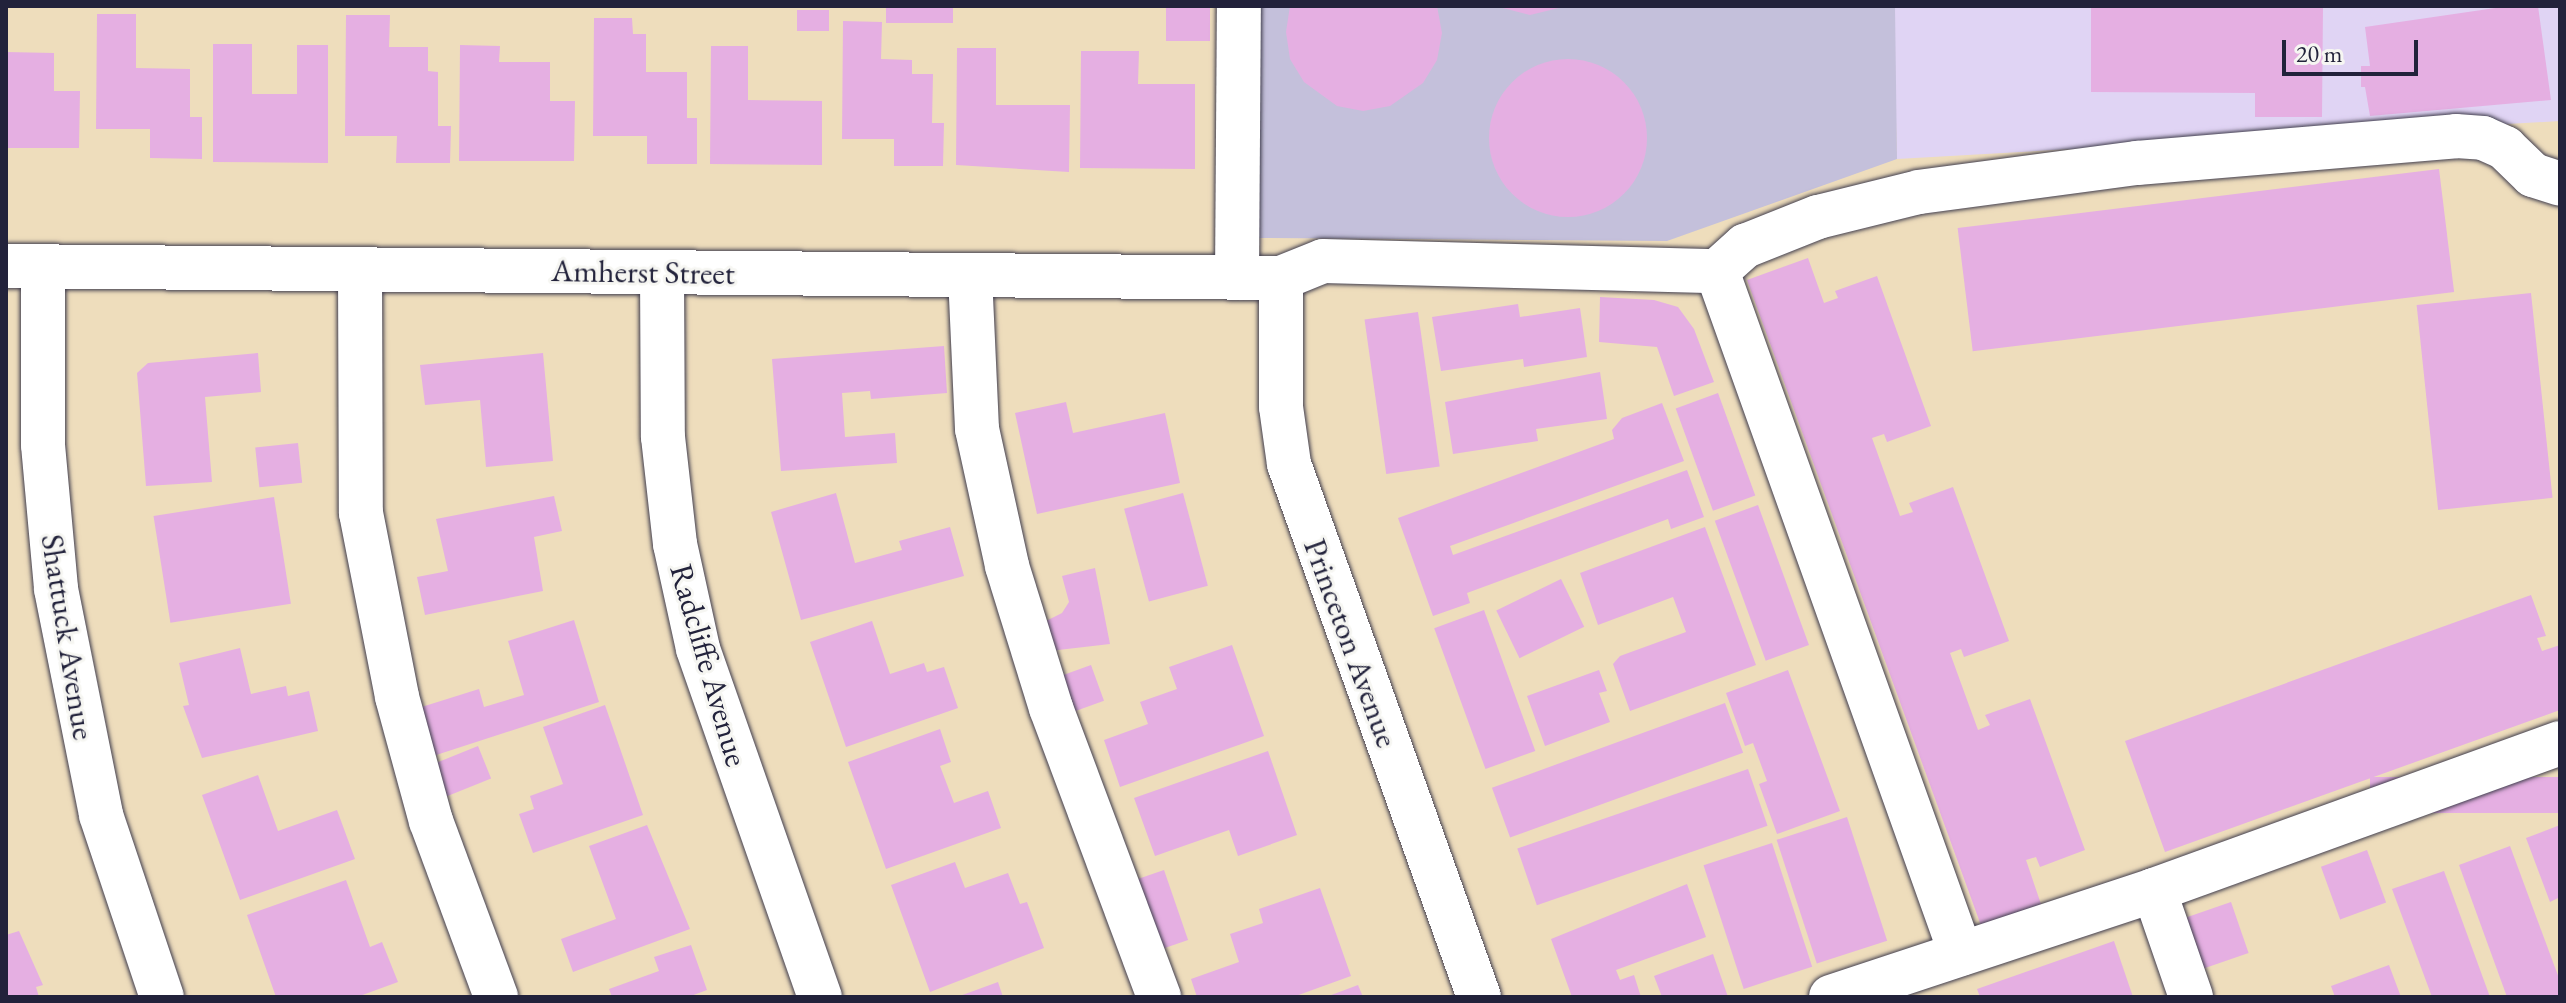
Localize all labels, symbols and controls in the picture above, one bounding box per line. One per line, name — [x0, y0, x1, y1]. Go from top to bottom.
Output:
scale bar — [2286, 24, 2422, 74]
text: 20 m — [2296, 38, 2343, 69]
street label: Amherst Street — [551, 251, 735, 293]
street label: Shattuck Avenue — [33, 532, 103, 742]
street label: Princeton Avenue — [1296, 534, 1406, 752]
street label: Radcliffe Avenue — [662, 559, 756, 771]

